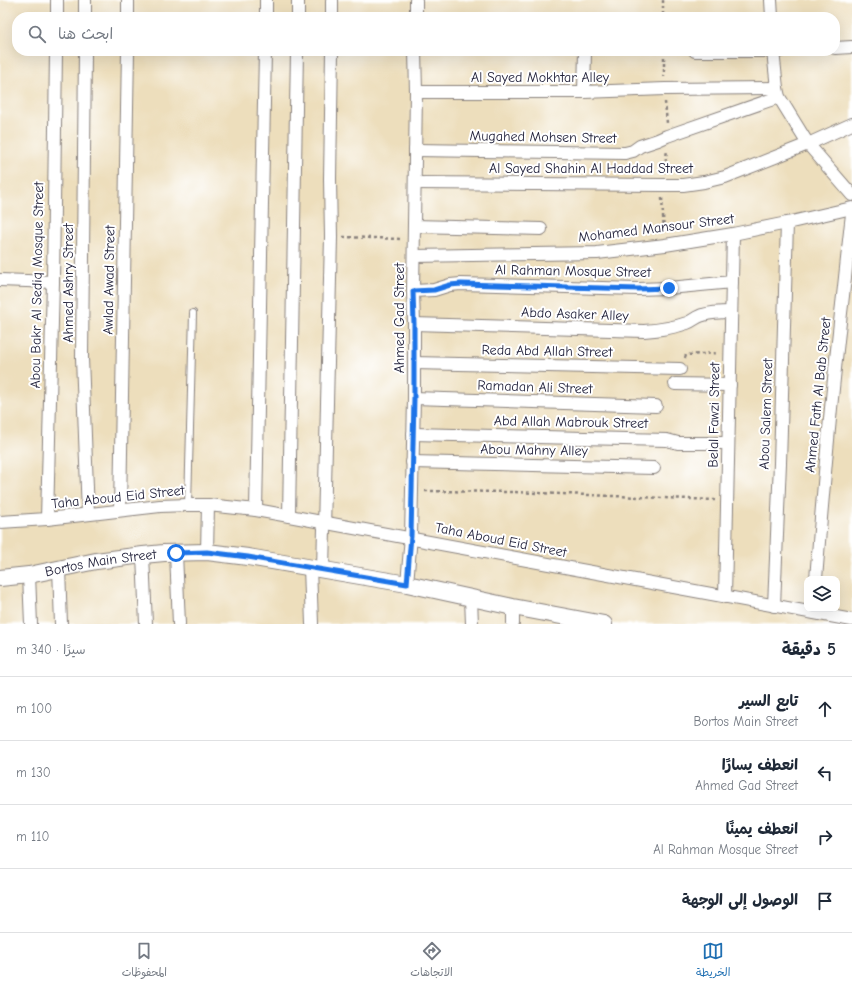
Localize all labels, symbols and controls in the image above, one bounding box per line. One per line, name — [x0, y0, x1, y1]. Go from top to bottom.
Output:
search box — [12, 12, 840, 56]
icon: search — [26, 23, 48, 45]
text: ابحث هنا — [58, 25, 113, 43]
street label: Al Sayed Mokhtar Alley — [471, 69, 610, 86]
street label: Mugahed Mohsen Street — [469, 127, 618, 147]
street label: Al Sayed Shahin Al Haddad Street — [489, 160, 694, 177]
street label: Abou Bakr Al Sediq Mosque Street — [27, 180, 47, 389]
street label: Mohamed Mansour Street — [577, 210, 736, 246]
street label: Ahmed Ashry Street — [60, 222, 77, 343]
street label: Awlad Awad Street — [100, 224, 118, 335]
street label: Al Rahman Mosque Street — [495, 261, 652, 281]
street label: Ahmed Gad Street — [391, 262, 408, 373]
route end — [660, 279, 678, 297]
street label: Abdo Asaker Alley — [521, 304, 630, 324]
street label: Ahmed Fath Al Bab Street — [801, 316, 835, 473]
street label: Reda Abd Allah Street — [481, 341, 614, 361]
street label: Abou Salem Street — [756, 357, 776, 470]
street label: Belal Fawzi Street — [705, 361, 723, 468]
street label: Ramadan Ali Street — [477, 376, 594, 398]
street label: Abd Allah Mabrouk Street — [494, 412, 649, 432]
street label: Abou Mahny Alley — [480, 441, 589, 459]
street label: Taha Aboud Eid Street — [51, 481, 186, 512]
street label: Taha Aboud Eid Street — [434, 519, 569, 561]
route start — [167, 544, 185, 562]
street label: Bortos Main Street — [43, 545, 158, 580]
map controls — [804, 576, 840, 612]
button: layers — [804, 576, 840, 612]
text: 5 دقيقة — [782, 640, 836, 659]
text: سيرًا · 340 m — [16, 642, 86, 657]
text: تابع السير — [739, 692, 798, 710]
icon: ahead — [814, 698, 836, 720]
text: 100 m — [16, 701, 52, 716]
text: Bortos Main Street — [693, 714, 798, 729]
text: انعطف يسارًا — [722, 756, 798, 774]
icon: left — [814, 762, 836, 784]
text: 130 m — [16, 765, 51, 780]
text: Ahmed Gad Street — [695, 778, 798, 793]
text: انعطف يمينًا — [726, 820, 798, 838]
icon: right — [814, 826, 836, 848]
text: 110 m — [16, 829, 49, 844]
text: Al Rahman Mosque Street — [653, 842, 798, 857]
icon: arrive — [814, 890, 836, 912]
text: الوصول إلى الوجهة — [682, 891, 798, 909]
tab: المحفوظات — [122, 940, 167, 982]
tab: الاتجاهات — [410, 940, 453, 982]
tab: الخريطة — [696, 940, 730, 982]

